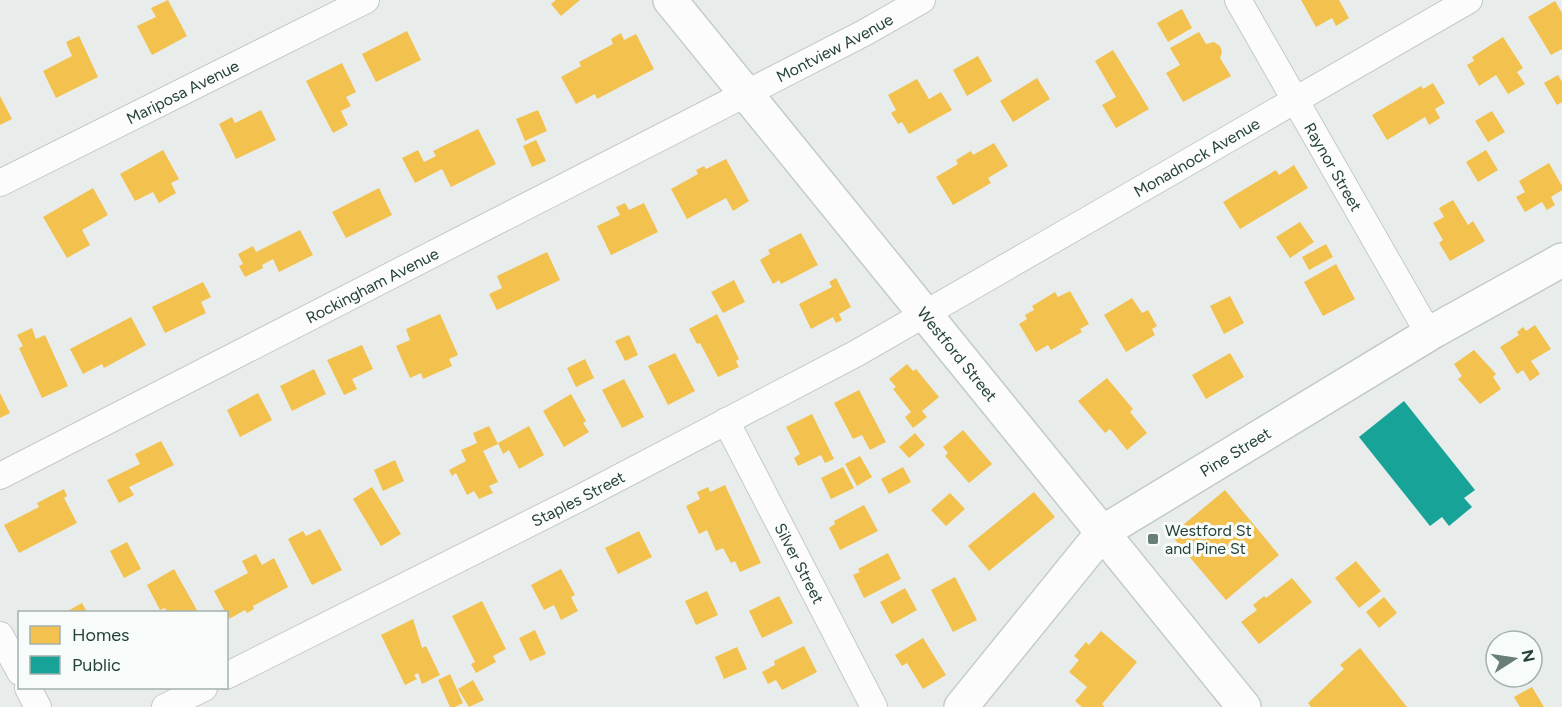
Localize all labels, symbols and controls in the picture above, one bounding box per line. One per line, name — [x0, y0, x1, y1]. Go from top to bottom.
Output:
street label: Montview Avenue — [773, 9, 896, 86]
street label: Mariposa Avenue — [123, 56, 242, 128]
street label: Monadnock Avenue — [1130, 113, 1263, 201]
street label: Raynor Street — [1301, 119, 1366, 214]
street label: Rockingham Avenue — [302, 243, 442, 327]
street label: Westford Street — [914, 303, 1001, 405]
street label: Pine Street — [1196, 423, 1274, 480]
street label: Staples Street — [528, 467, 628, 530]
street label: Silver Street — [771, 520, 828, 607]
place label: Westford St and Pine St — [1165, 521, 1252, 558]
marker: Westford St and Pine St — [1146, 532, 1160, 546]
legend — [18, 611, 228, 689]
text: Homes — [72, 624, 130, 646]
north arrow — [1484, 629, 1544, 689]
text: N — [1518, 648, 1539, 664]
text: Public — [72, 654, 121, 676]

